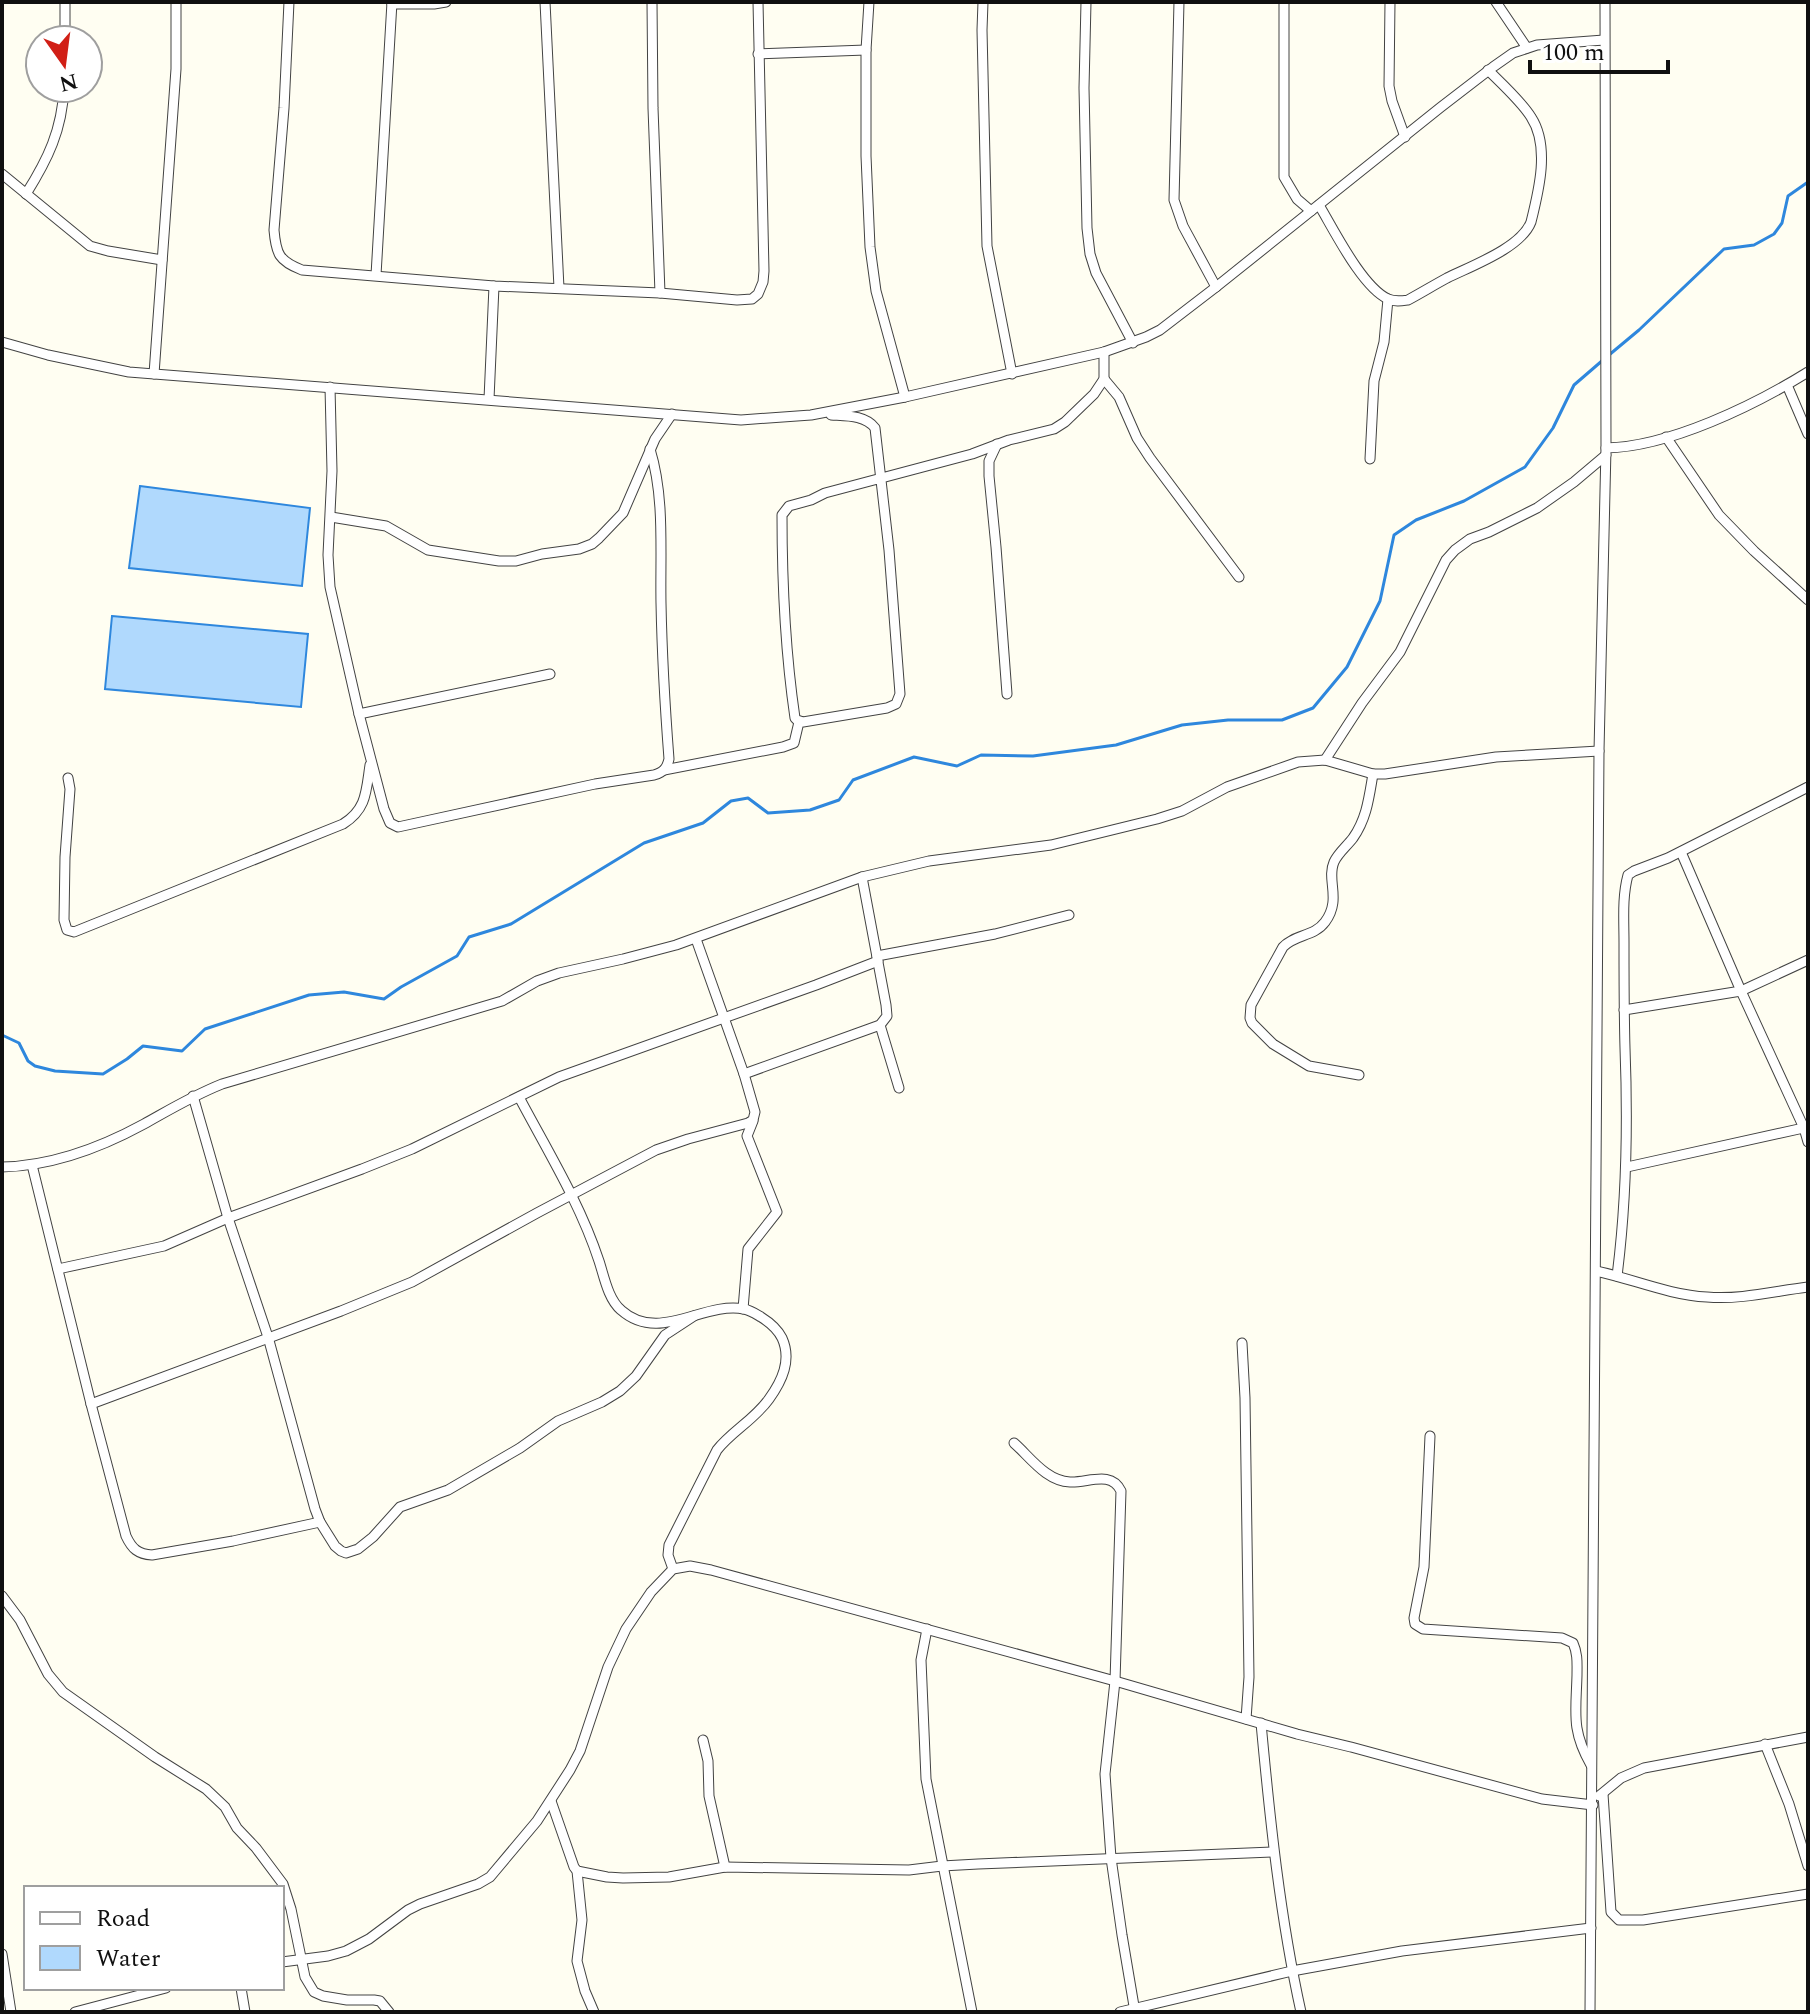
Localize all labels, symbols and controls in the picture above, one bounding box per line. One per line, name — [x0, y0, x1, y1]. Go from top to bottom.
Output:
north arrow — [24, 24, 104, 104]
scale bar — [1530, 24, 1668, 74]
text: 100 m — [1542, 35, 1605, 71]
text: N — [56, 64, 81, 100]
legend — [24, 1886, 284, 1990]
text: Road — [96, 1901, 150, 1937]
text: Water — [96, 1941, 160, 1977]

